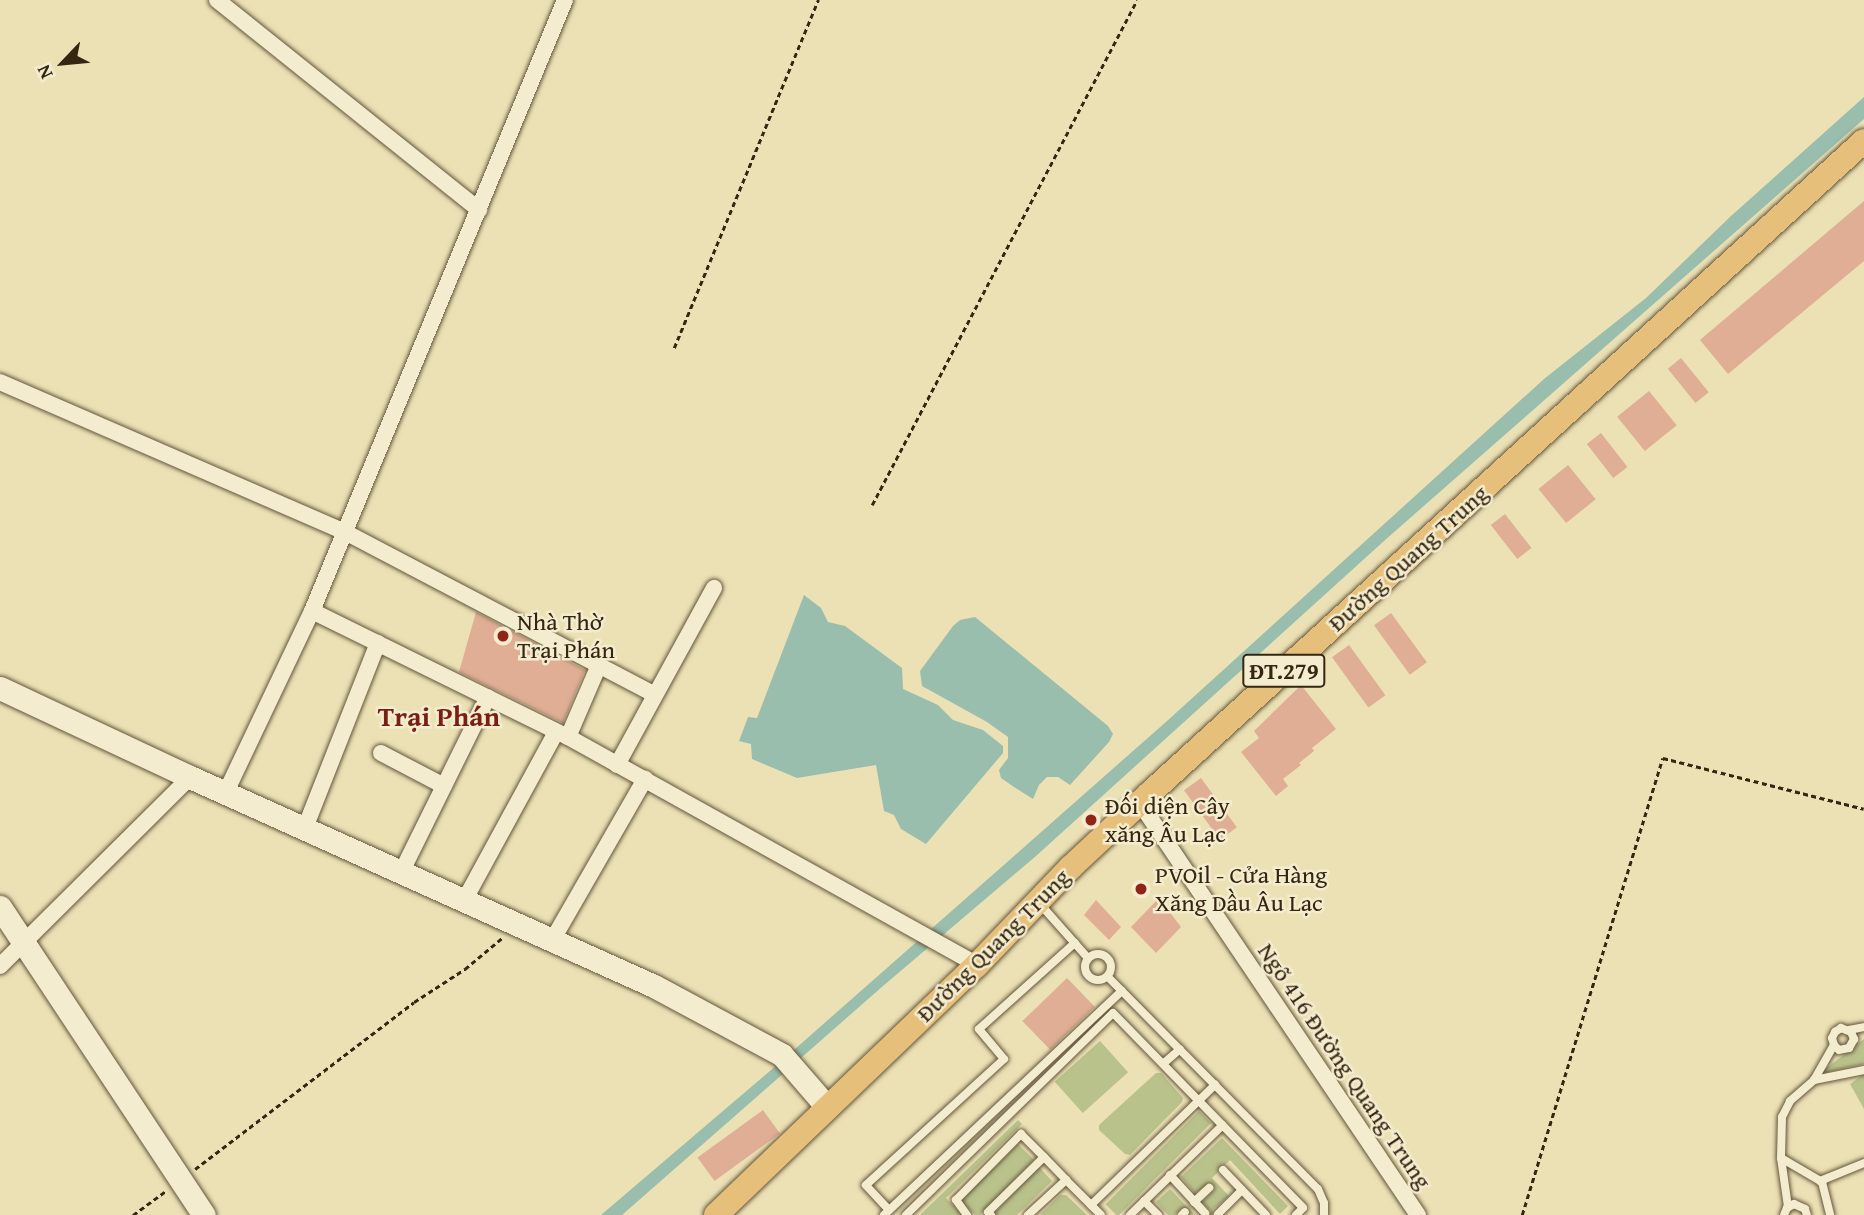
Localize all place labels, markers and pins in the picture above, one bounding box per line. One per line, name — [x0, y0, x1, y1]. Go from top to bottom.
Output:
place label: Nhà Thờ Trại Phán — [517, 608, 615, 664]
marker: Nhà Thờ Trại Phán — [495, 628, 511, 644]
place label: Đối diện Cây xăng Âu Lạc — [1105, 792, 1230, 848]
marker: Đối diện Cây xăng Âu Lạc — [1083, 812, 1099, 828]
place label: PVOil - Cửa Hàng Xăng Dầu Âu Lạc — [1155, 861, 1327, 917]
marker: PVOil - Cửa Hàng Xăng Dầu Âu Lạc — [1133, 881, 1149, 897]

